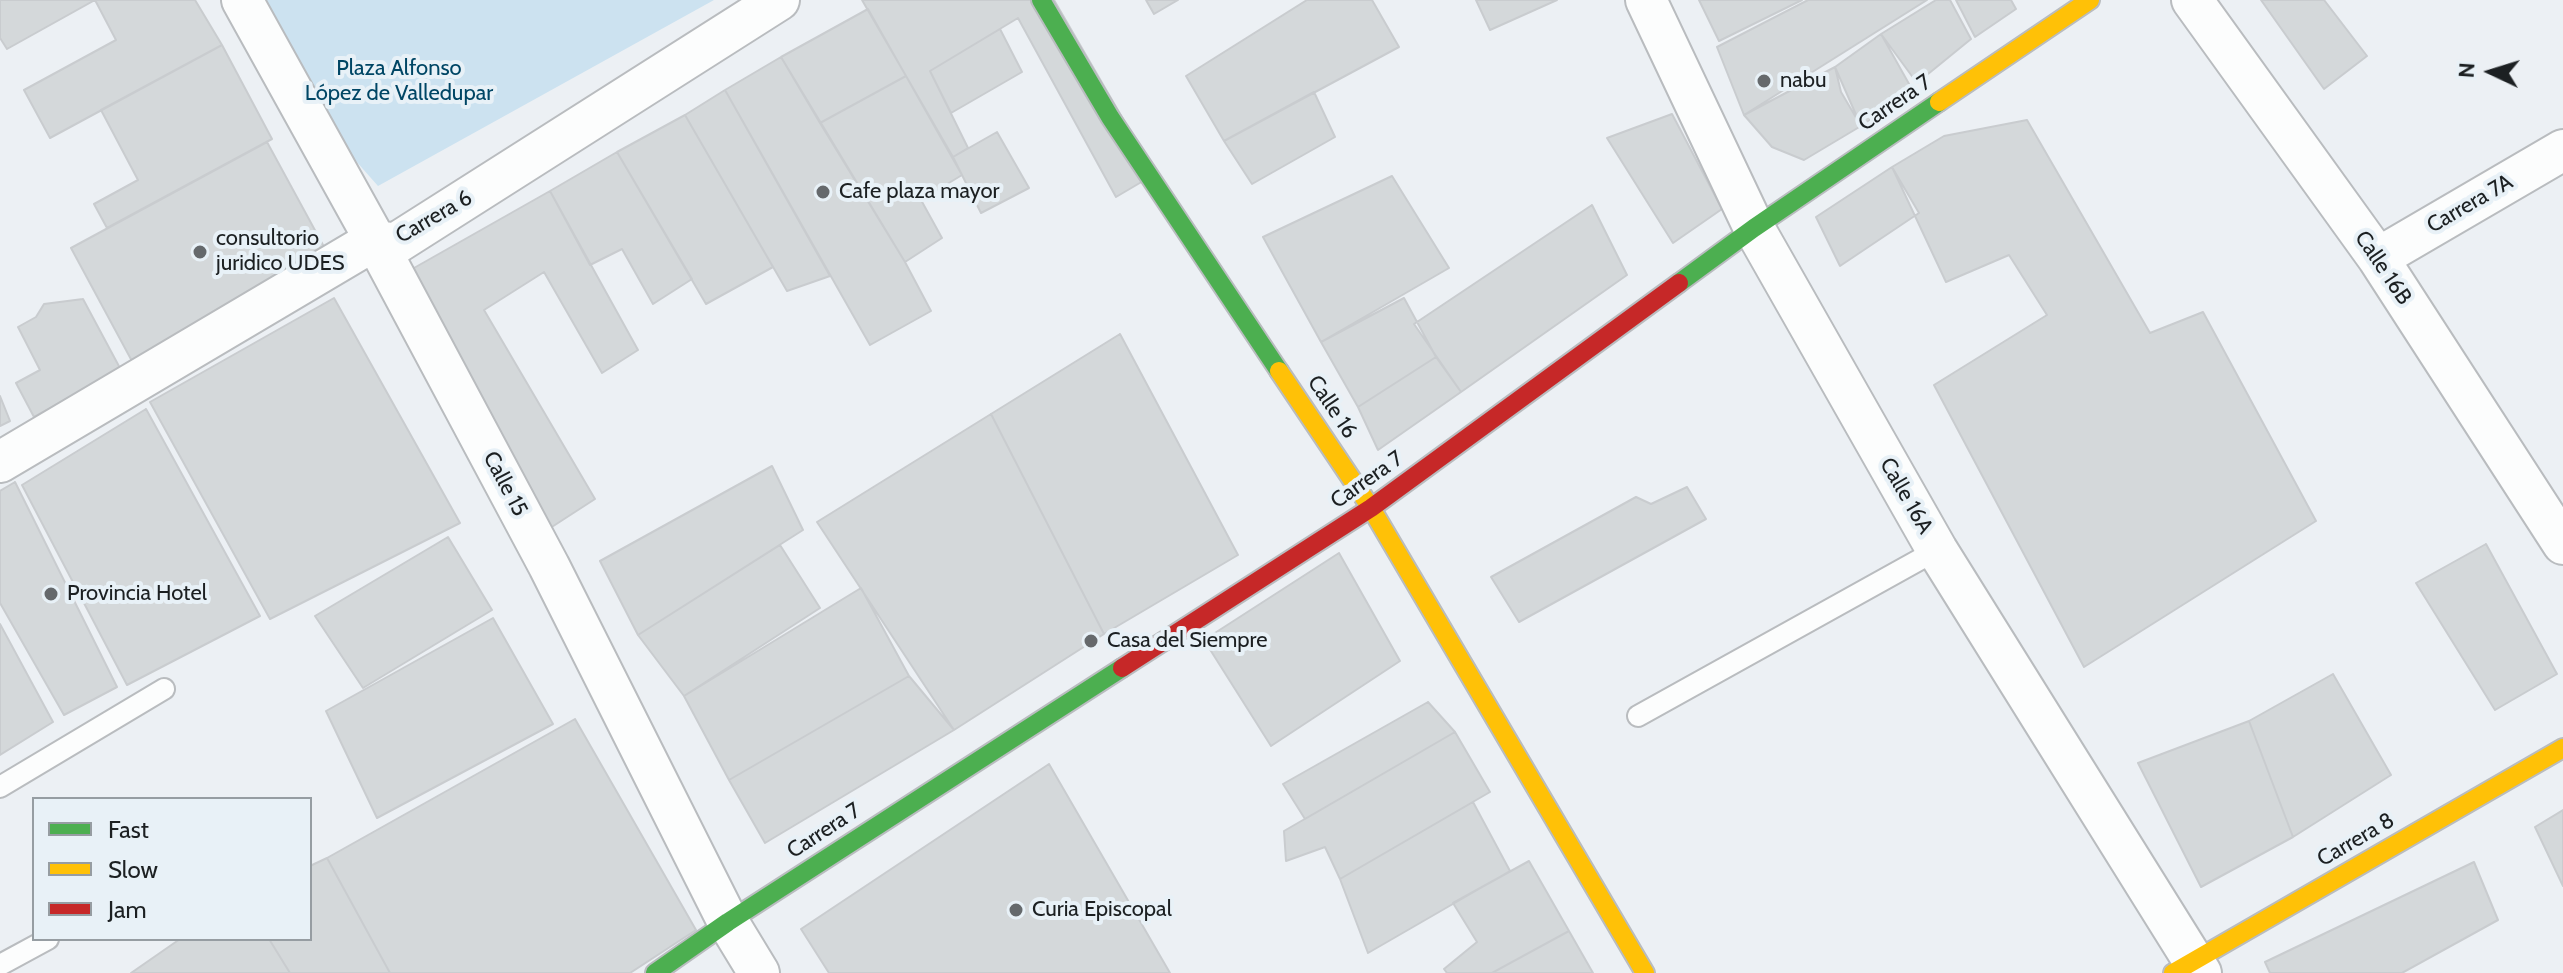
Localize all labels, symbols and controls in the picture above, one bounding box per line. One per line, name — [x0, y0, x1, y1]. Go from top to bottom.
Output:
north arrow — [2451, 32, 2531, 112]
park label: Plaza Alfonso López de Valledupar — [305, 56, 493, 108]
text: N — [2453, 62, 2481, 79]
place label: nabu — [1780, 68, 1827, 94]
street label: Carrera 7 — [1853, 69, 1937, 137]
marker: nabu — [1755, 72, 1773, 90]
street label: Carrera 7A — [2422, 169, 2518, 239]
place label: Cafe plaza mayor — [839, 179, 1000, 205]
marker: Cafe plaza mayor — [814, 183, 832, 201]
street label: Carrera 6 — [391, 185, 477, 249]
place label: consultorio juridico UDES — [216, 226, 345, 278]
street label: Calle 16B — [2349, 226, 2417, 310]
marker: consultorio juridico UDES — [191, 243, 209, 261]
street label: Calle 16 — [1301, 370, 1363, 444]
street label: Carrera 7 — [1326, 446, 1408, 514]
street label: Calle 15 — [477, 447, 533, 521]
street label: Calle 16A — [1874, 453, 1938, 539]
place label: Provincia Hotel — [67, 581, 207, 607]
marker: Provincia Hotel — [42, 585, 60, 603]
place label: Casa del Siempre — [1107, 628, 1267, 654]
marker: Casa del Siempre — [1082, 632, 1100, 650]
legend — [32, 797, 312, 941]
street label: Carrera 7 — [782, 797, 866, 865]
street label: Carrera 8 — [2313, 807, 2399, 873]
text: Fast — [108, 815, 149, 844]
text: Slow — [108, 855, 158, 884]
text: Jam — [108, 895, 146, 924]
place label: Curia Episcopal — [1032, 897, 1172, 923]
marker: Curia Episcopal — [1007, 901, 1025, 919]

